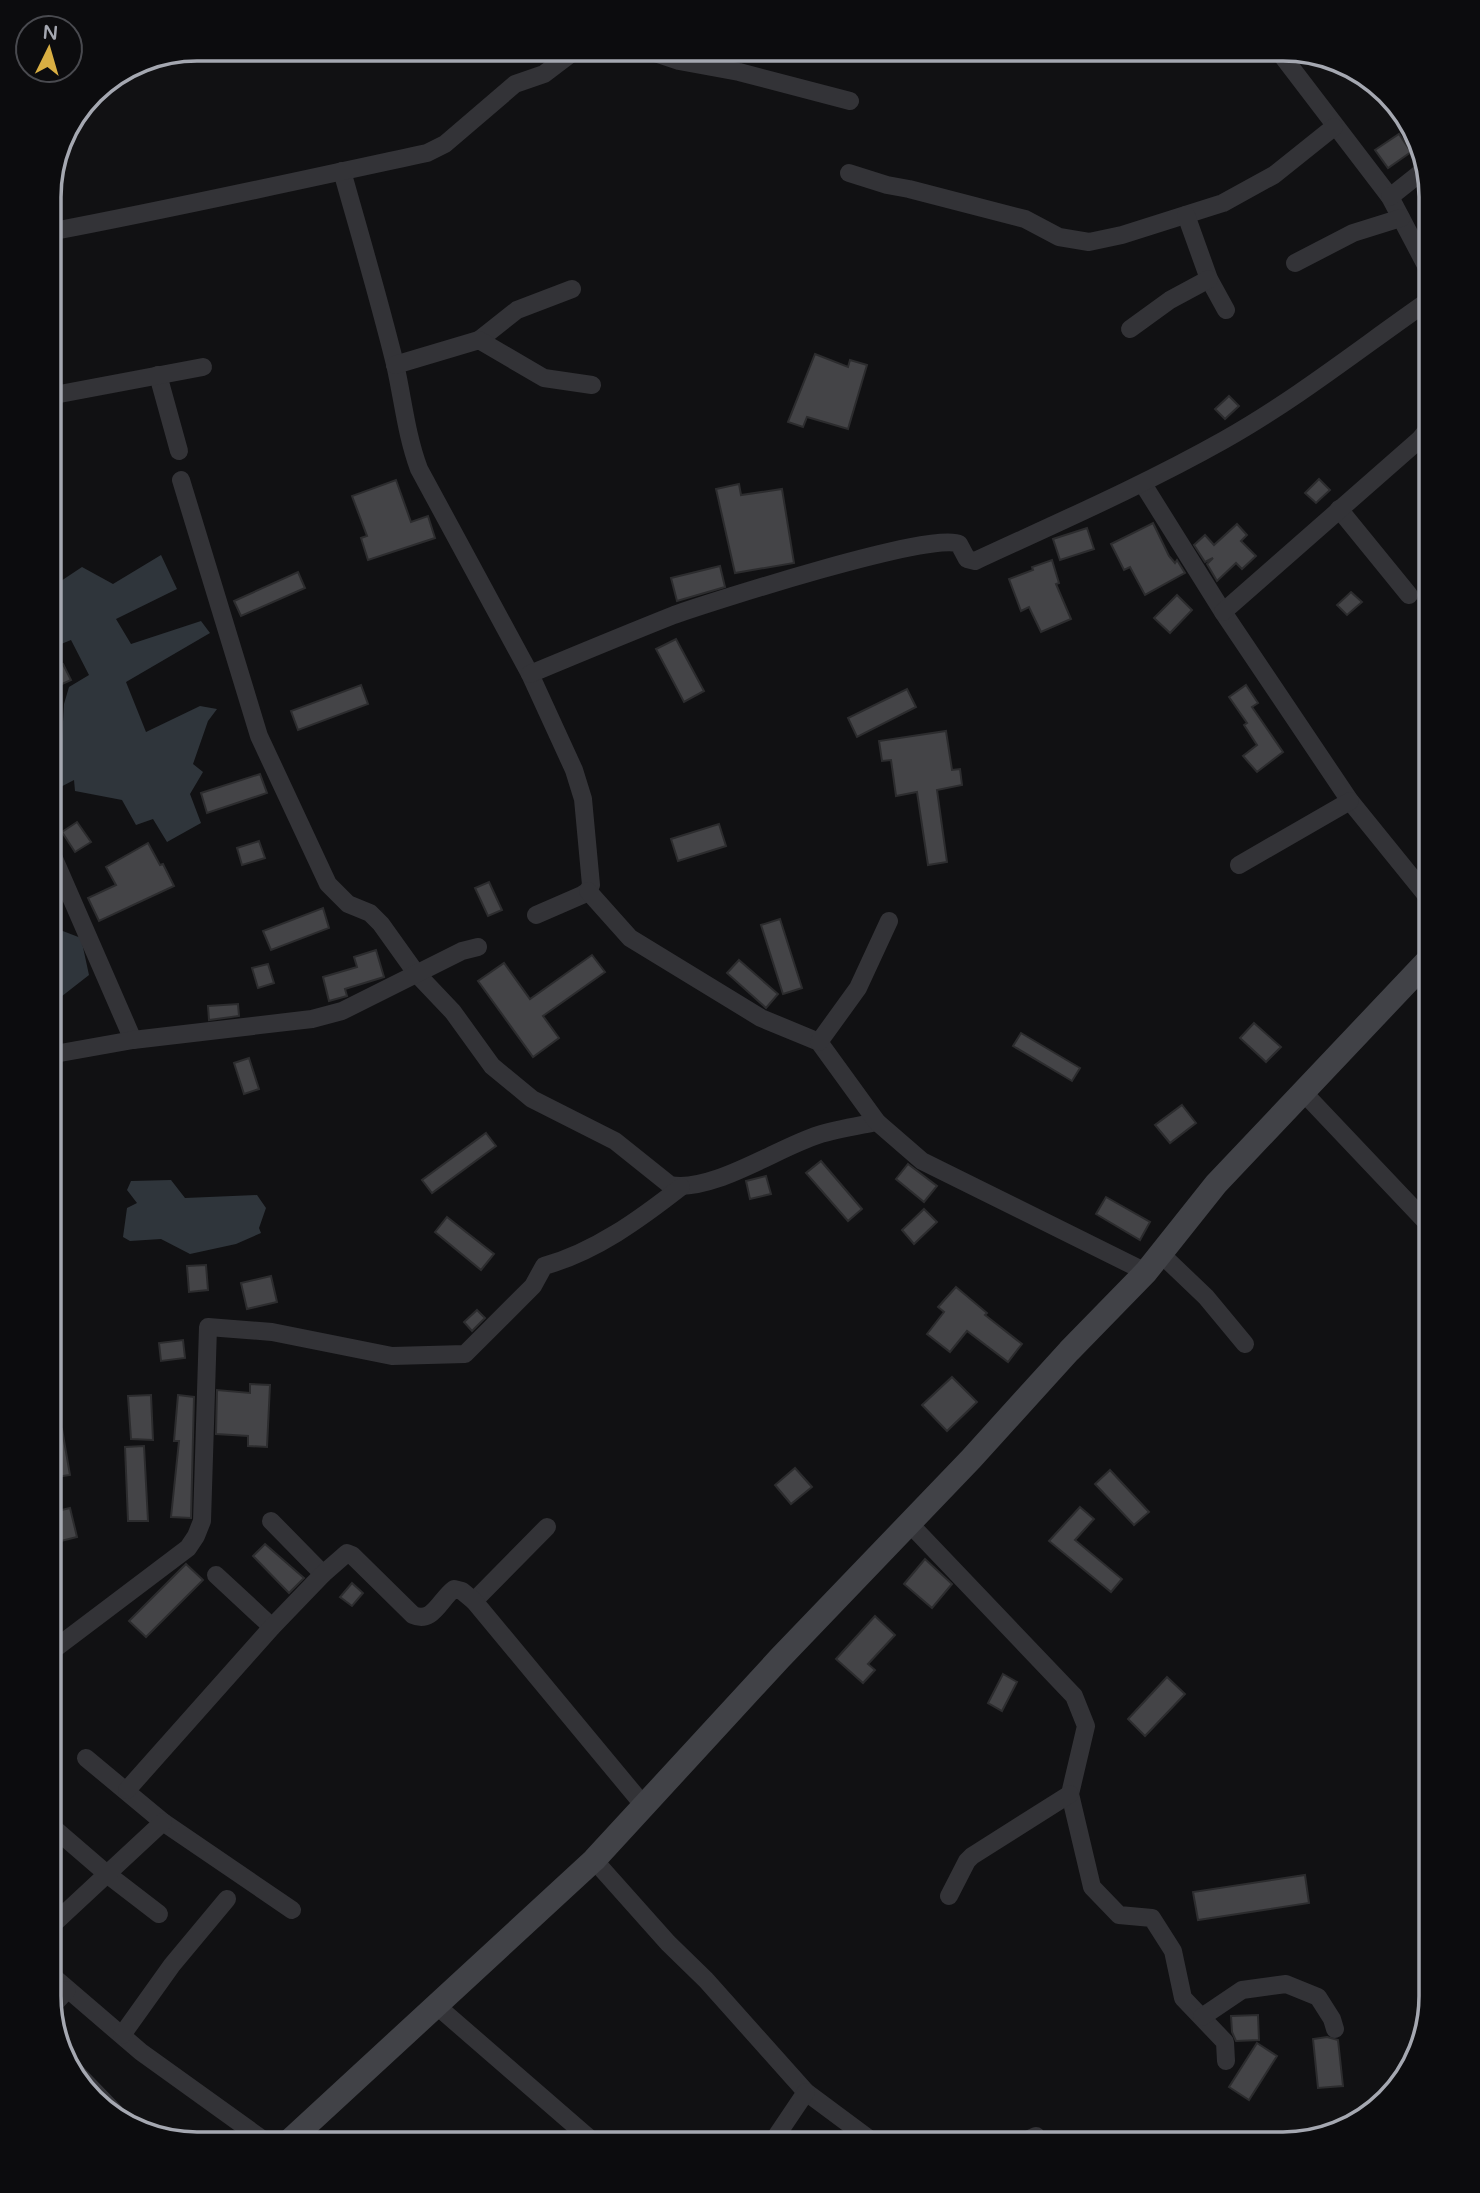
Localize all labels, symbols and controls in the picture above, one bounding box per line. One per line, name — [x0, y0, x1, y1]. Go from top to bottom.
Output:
north arrow — [14, 14, 84, 84]
text: N — [42, 21, 59, 45]

